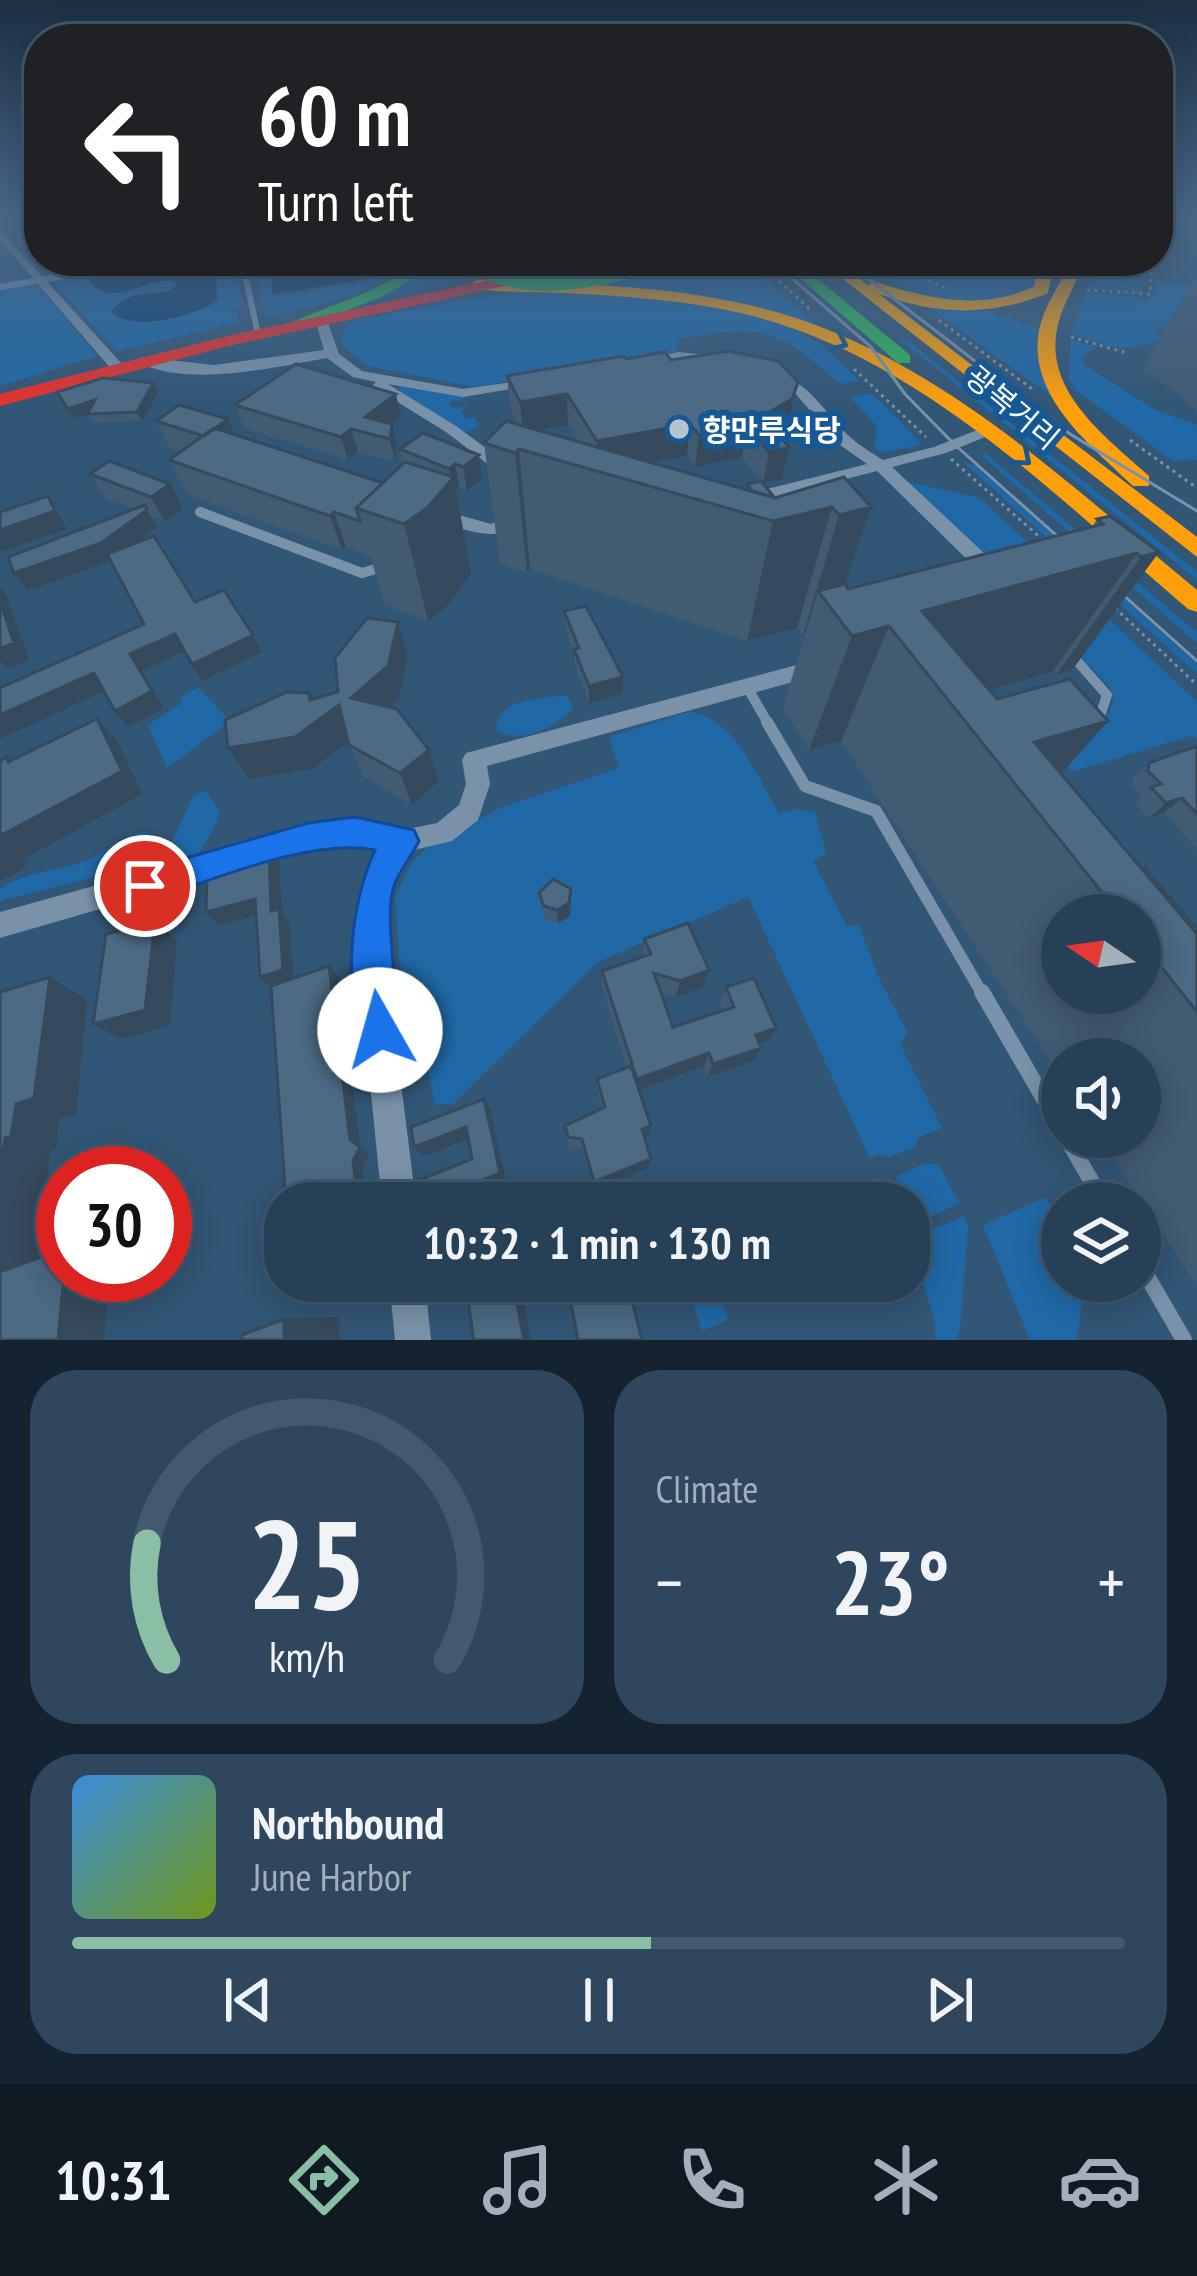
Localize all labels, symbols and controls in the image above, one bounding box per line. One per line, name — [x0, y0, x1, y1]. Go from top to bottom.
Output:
text: 60 m — [258, 60, 411, 169]
icon: left — [60, 72, 216, 228]
text: Turn left — [258, 166, 414, 236]
one-way arrow — [826, 328, 848, 351]
street label: 광복거리 — [958, 357, 1068, 457]
place label: 향만루식당 — [703, 410, 841, 449]
marker: 향만루식당 — [666, 416, 692, 442]
one-way arrow — [1009, 444, 1031, 466]
pin — [94, 835, 196, 937]
icon: arrive — [112, 853, 178, 919]
north arrow — [1041, 894, 1161, 1014]
map controls — [1041, 894, 1161, 1302]
position arrow — [317, 967, 443, 1093]
button: sound — [1041, 1038, 1161, 1158]
speed limit sign: 30 — [36, 1146, 192, 1302]
button: layers — [1041, 1182, 1161, 1302]
text: 10:32 · 1 min · 130 m — [423, 1213, 771, 1271]
text: Climate — [656, 1463, 758, 1514]
text: 25 — [247, 1482, 366, 1643]
text: 23° — [831, 1523, 950, 1640]
text: − — [656, 1539, 683, 1624]
text: + — [1098, 1539, 1125, 1624]
text: km/h — [269, 1628, 345, 1684]
text: Northbound — [252, 1793, 444, 1851]
text: June Harbor — [252, 1851, 411, 1902]
icon: previous — [215, 1967, 281, 2033]
icon: pause — [566, 1967, 632, 2033]
icon: next — [917, 1967, 983, 2033]
icon: directions — [282, 2138, 366, 2222]
icon: music — [476, 2138, 560, 2222]
icon: phone — [670, 2138, 754, 2222]
icon: climate — [864, 2138, 948, 2222]
icon: car — [1058, 2138, 1142, 2222]
text: 10:31 — [55, 2145, 172, 2215]

